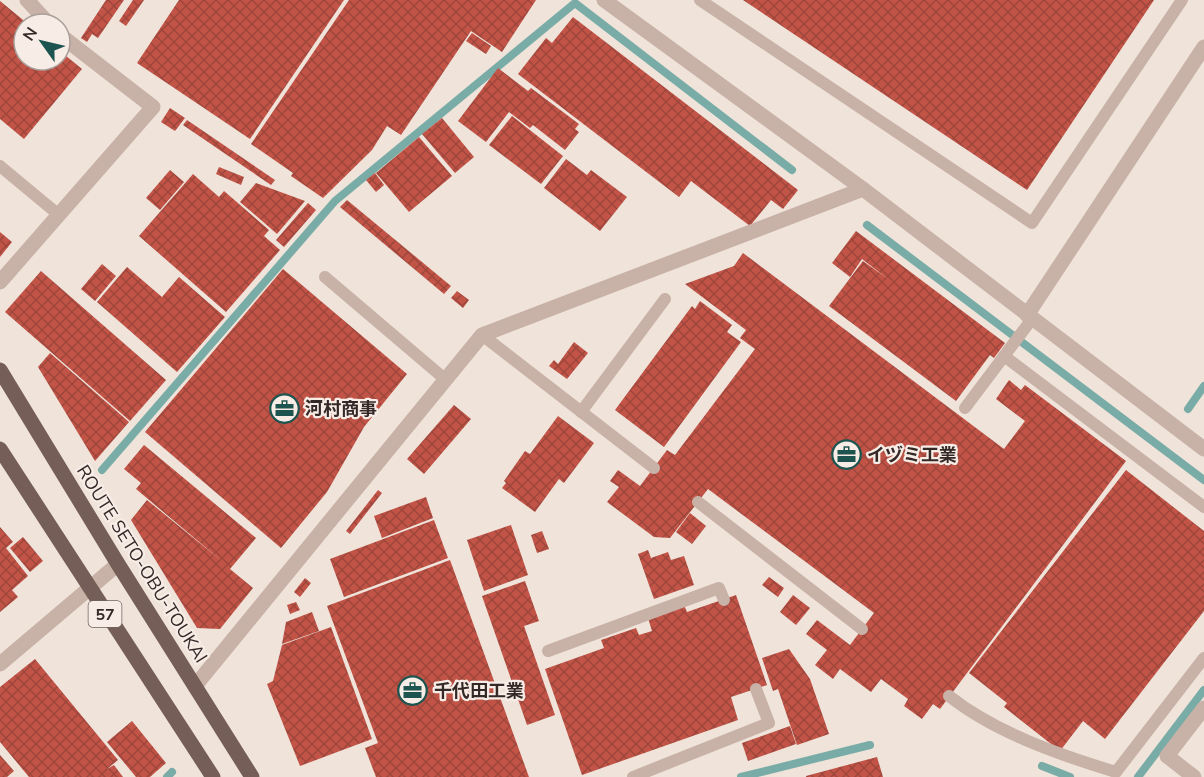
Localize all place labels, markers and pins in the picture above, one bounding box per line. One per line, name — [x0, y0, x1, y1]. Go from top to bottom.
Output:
office icon: 河村商事 — [268, 393, 300, 425]
place label: 河村商事 — [305, 397, 377, 421]
office icon: イヅミ工業 — [830, 439, 862, 471]
place label: イヅミ工業 — [867, 443, 957, 467]
office icon: 千代田工業 — [397, 675, 429, 707]
place label: 千代田工業 — [434, 679, 524, 703]

